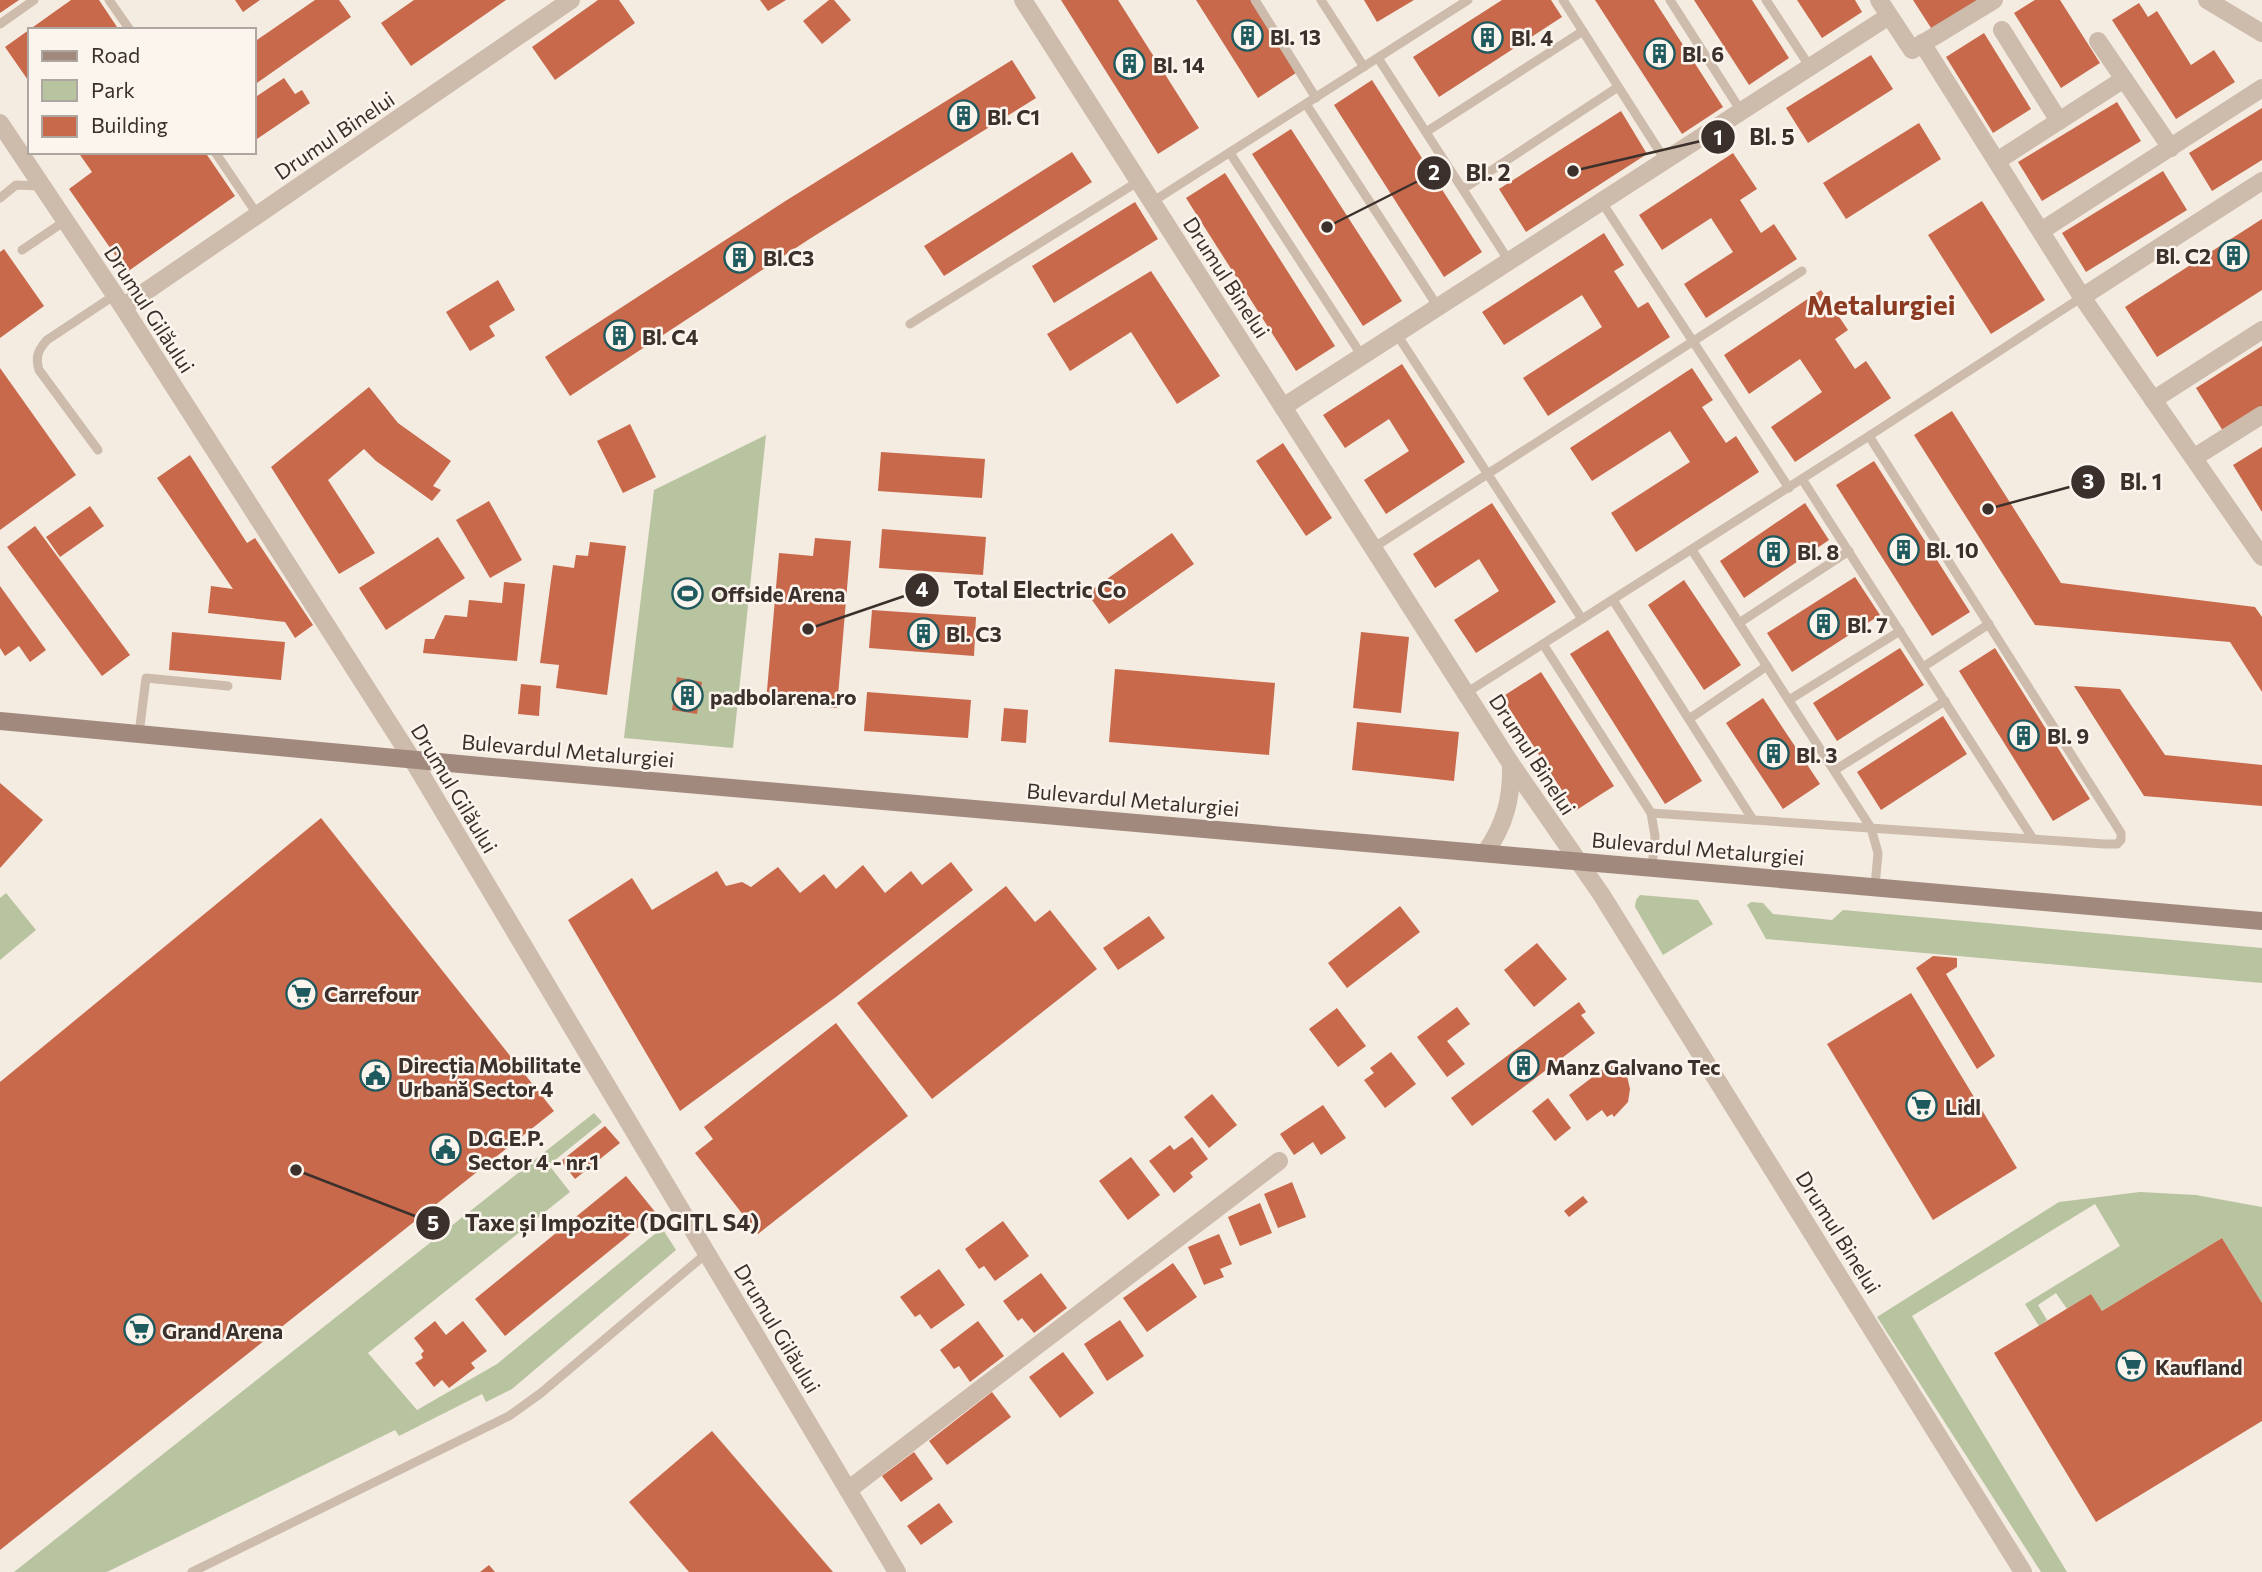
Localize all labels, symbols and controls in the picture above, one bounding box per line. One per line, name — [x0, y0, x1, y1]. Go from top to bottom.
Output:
building icon: Bl. 13 — [1230, 19, 1264, 53]
building icon: Bl. 4 — [1471, 20, 1505, 54]
place label: Bl. 13 — [1270, 24, 1321, 49]
place label: Bl. 4 — [1511, 25, 1553, 50]
legend — [28, 28, 256, 154]
building icon: Bl. 6 — [1642, 36, 1676, 70]
place label: Bl. 6 — [1682, 41, 1724, 66]
text: Road — [91, 42, 140, 67]
building icon: Bl. 14 — [1113, 47, 1147, 81]
place label: Bl. 14 — [1153, 52, 1205, 77]
text: Park — [91, 77, 135, 102]
street label: Drumul Binelui — [269, 86, 399, 184]
building icon: Bl. C1 — [947, 99, 981, 133]
place label: Bl. C1 — [987, 104, 1040, 129]
text: Building — [91, 112, 168, 137]
callout: Bl. 5 — [1700, 115, 1808, 159]
text: Bl. 5 — [1749, 122, 1795, 150]
text: 1 — [1713, 124, 1723, 149]
callout: Bl. 2 — [1416, 151, 1524, 195]
text: Bl. 2 — [1465, 158, 1511, 186]
text: 2 — [1428, 159, 1440, 184]
street label: Drumul Binelui — [1179, 212, 1275, 342]
building icon: Bl. C2 — [2217, 238, 2251, 272]
building icon: Bl.C3 — [723, 240, 757, 274]
street label: Drumul Gilăului — [100, 241, 200, 377]
place label: Bl. C2 — [2156, 243, 2211, 268]
place label: Bl.C3 — [763, 245, 814, 270]
district label: Metalurgiei — [1807, 287, 1955, 321]
building icon: Bl. C4 — [602, 319, 636, 353]
place label: Bl. C4 — [642, 324, 699, 349]
callout: Bl. 1 — [2071, 460, 2176, 504]
text: Bl. 1 — [2120, 467, 2162, 495]
text: 3 — [2082, 468, 2094, 493]
building icon: Bl. 10 — [1886, 532, 1920, 566]
building icon: Bl. 8 — [1757, 534, 1791, 568]
place label: Bl. 10 — [1926, 537, 1979, 562]
place label: Bl. 8 — [1797, 539, 1839, 564]
callout: Total Electric Co — [905, 568, 1141, 612]
text: Total Electric Co — [953, 575, 1127, 603]
sports icon: Offside Arena — [671, 576, 705, 610]
text: 4 — [916, 576, 929, 601]
place label: Offside Arena — [711, 581, 845, 606]
building icon: Bl. 7 — [1807, 607, 1841, 641]
place label: Bl. 7 — [1847, 612, 1888, 637]
building icon: Bl. C3 — [906, 616, 940, 650]
place label: Bl. C3 — [946, 621, 1002, 646]
building icon: padbolarena.ro — [670, 679, 704, 713]
place label: padbolarena.ro — [710, 684, 857, 709]
street label: Drumul Binelui — [1485, 689, 1581, 819]
building icon: Bl. 9 — [2007, 718, 2041, 752]
street label: Drumul Gilăului — [407, 719, 503, 857]
place label: Bl. 9 — [2047, 723, 2089, 748]
street label: Bulevardul Metalurgiei — [461, 728, 675, 772]
building icon: Bl. 3 — [1756, 737, 1790, 771]
place label: Bl. 3 — [1796, 742, 1837, 767]
street label: Bulevardul Metalurgiei — [1026, 777, 1240, 821]
street label: Bulevardul Metalurgiei — [1591, 826, 1805, 870]
supermarket icon: Carrefour — [284, 976, 318, 1010]
place label: Carrefour — [324, 981, 419, 1006]
building icon: Manz Galvano Tec — [1506, 1049, 1540, 1083]
place label: Direcția Mobilitate Urbană Sector 4 — [398, 1052, 581, 1101]
place label: Manz Galvano Tec — [1546, 1054, 1720, 1079]
public building icon: Direcția Mobilitate Urbană Sector 4 — [358, 1059, 392, 1093]
supermarket icon: Lidl — [1905, 1089, 1939, 1123]
place label: Lidl — [1945, 1094, 1981, 1119]
place label: D.G.E.P. Sector 4 - nr.1 — [468, 1125, 599, 1174]
public building icon: D.G.E.P. Sector 4 - nr.1 — [428, 1132, 462, 1166]
street label: Drumul Binelui — [1791, 1166, 1887, 1298]
callout: Taxe și Impozite (DGITL S4) — [416, 1201, 773, 1245]
text: Taxe și Impozite (DGITL S4) — [465, 1208, 759, 1238]
text: 5 — [427, 1210, 439, 1235]
street label: Drumul Gilăului — [730, 1259, 826, 1397]
supermarket icon: Grand Arena — [122, 1313, 156, 1347]
place label: Grand Arena — [162, 1318, 283, 1343]
supermarket icon: Kaufland — [2115, 1349, 2149, 1383]
place label: Kaufland — [2155, 1354, 2243, 1379]

